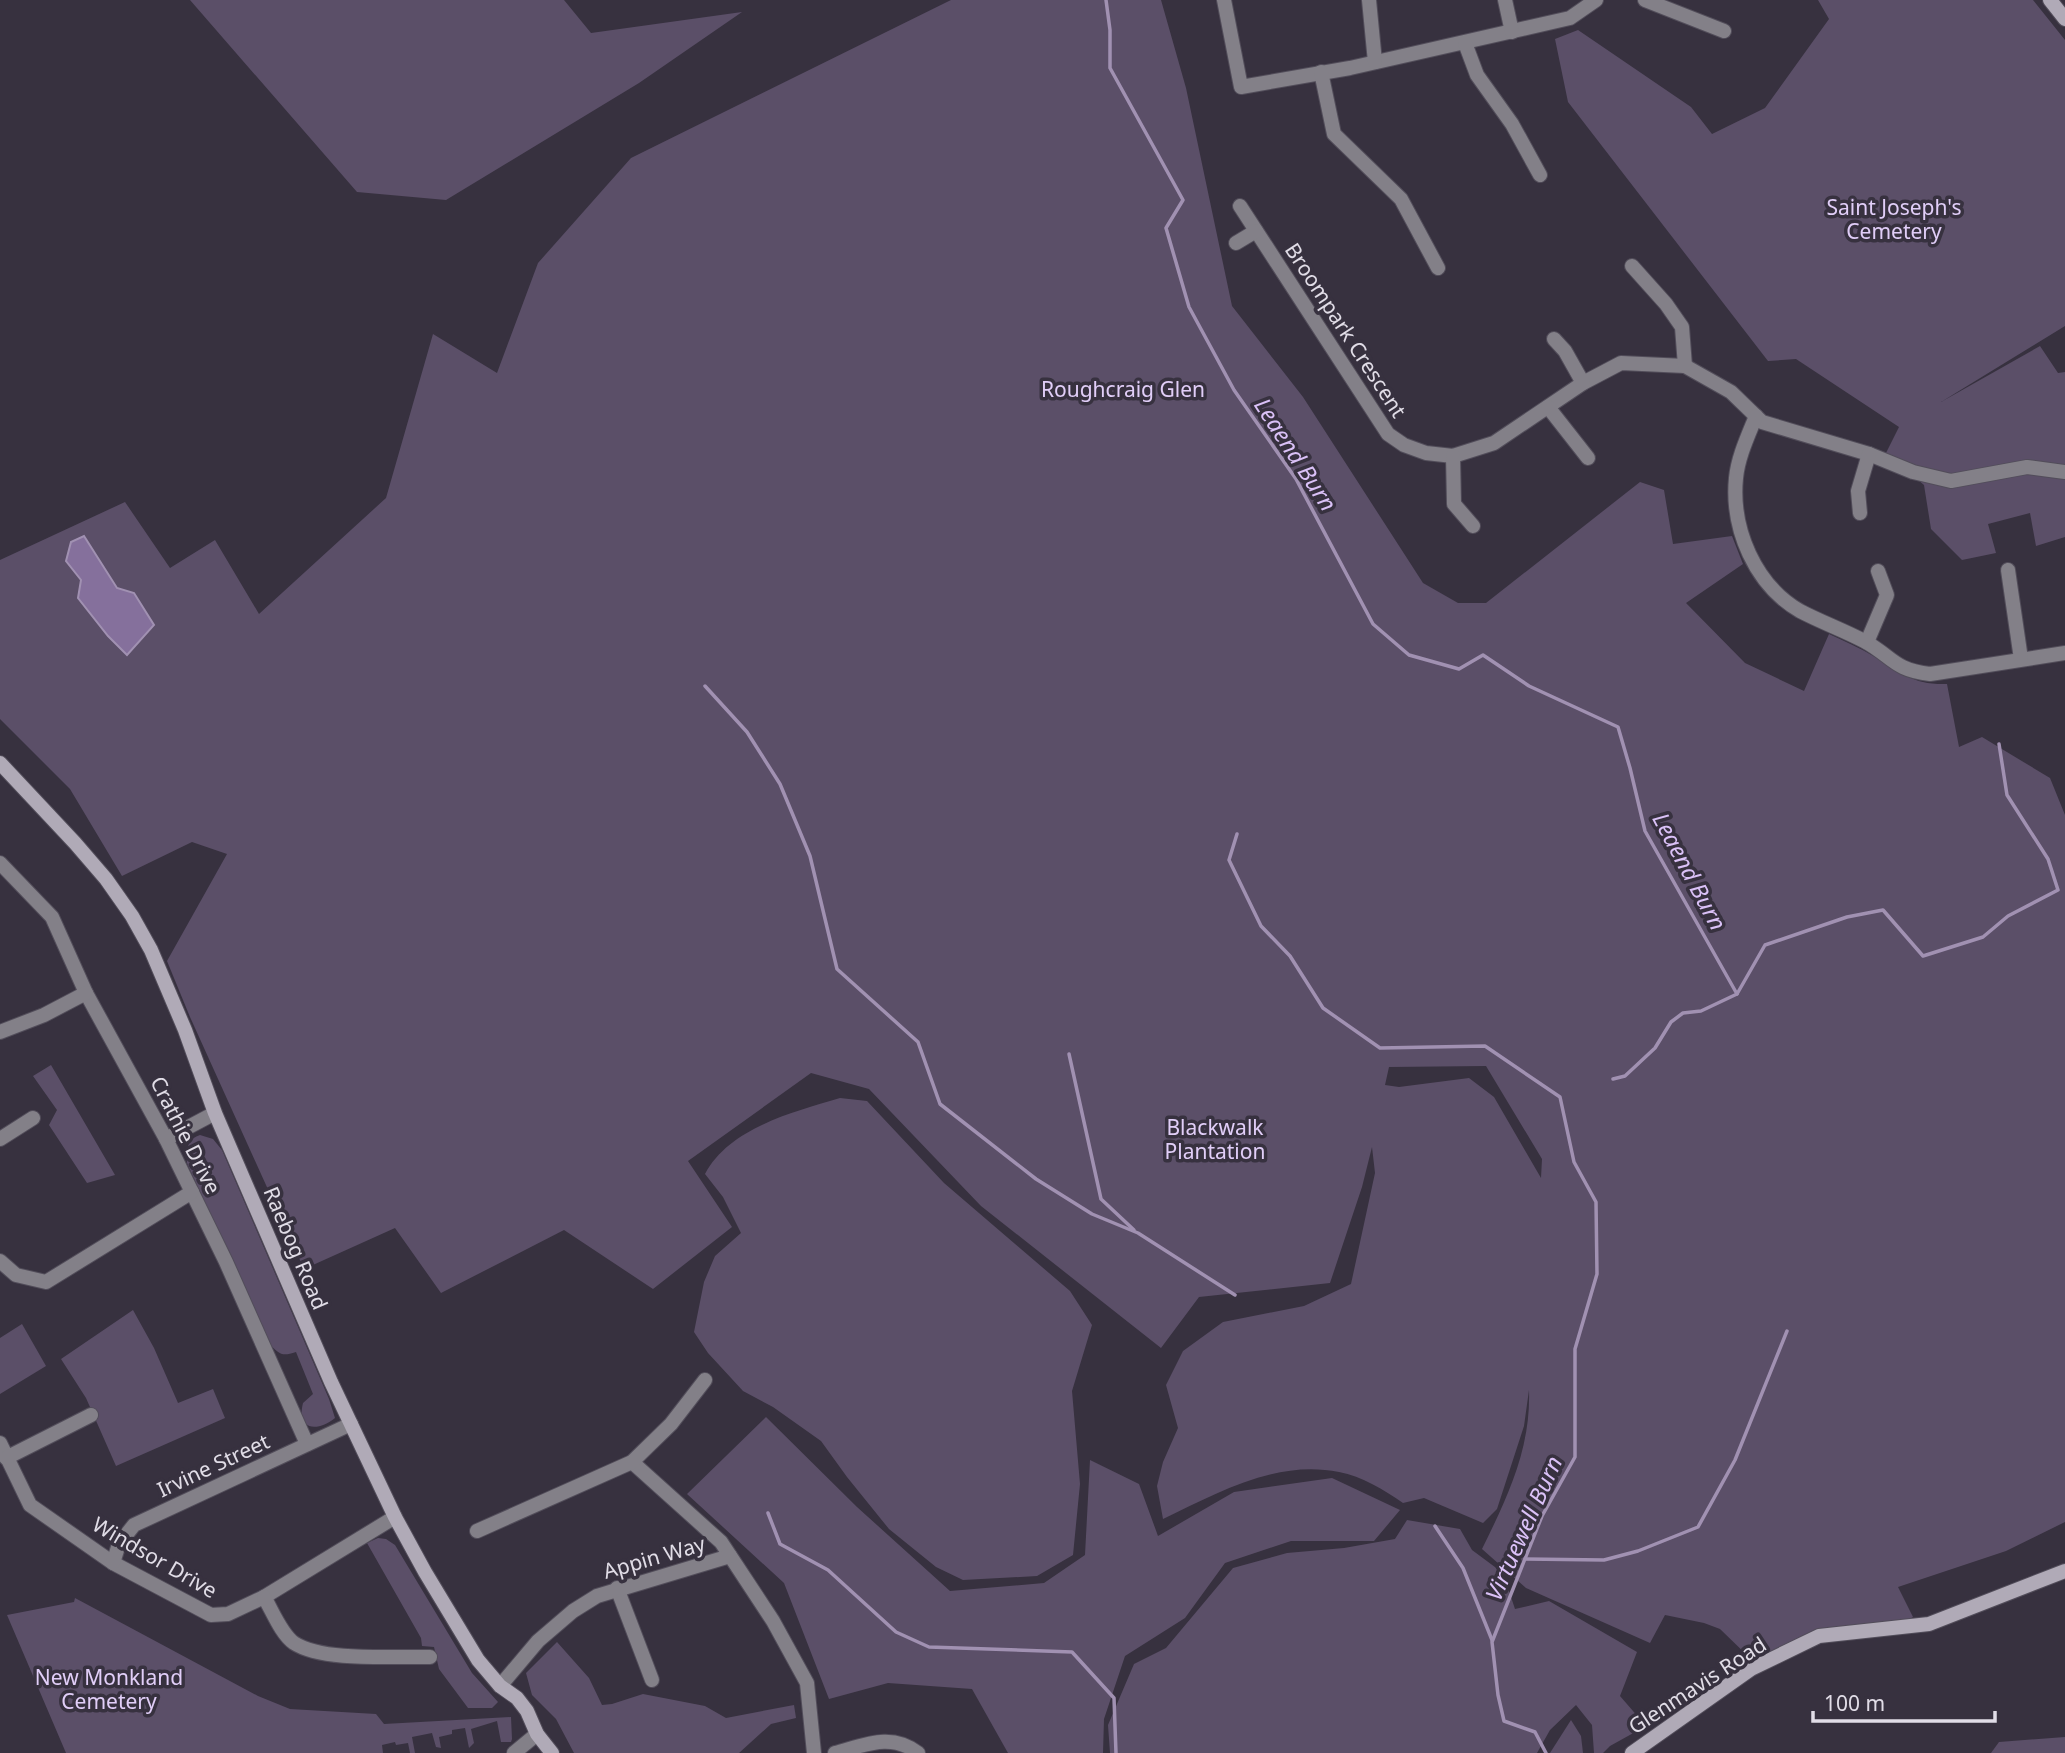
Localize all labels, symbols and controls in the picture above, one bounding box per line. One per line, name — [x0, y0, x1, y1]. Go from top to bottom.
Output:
park label: Saint Joseph's Cemetery — [1827, 193, 1961, 245]
street label: Broompark Crescent — [1279, 237, 1413, 423]
park label: Roughcraig Glen — [1041, 375, 1205, 403]
water label: Leaend Burn — [1247, 391, 1345, 517]
water label: Leaend Burn — [1646, 806, 1734, 936]
street label: Crathie Drive — [144, 1071, 228, 1199]
park label: Blackwalk Plantation — [1165, 1113, 1265, 1165]
street label: Raebog Road — [257, 1182, 335, 1314]
street label: Irvine Street — [152, 1427, 274, 1503]
water label: Virtuewell Burn — [1477, 1451, 1569, 1605]
street label: Windsor Drive — [88, 1510, 222, 1604]
street label: Appin Way — [600, 1529, 708, 1585]
street label: Glenmavis Road — [1623, 1630, 1771, 1740]
park label: New Monkland Cemetery — [35, 1663, 183, 1715]
scale bar — [1813, 1680, 1995, 1724]
text: 100 m — [1824, 1689, 1885, 1717]

